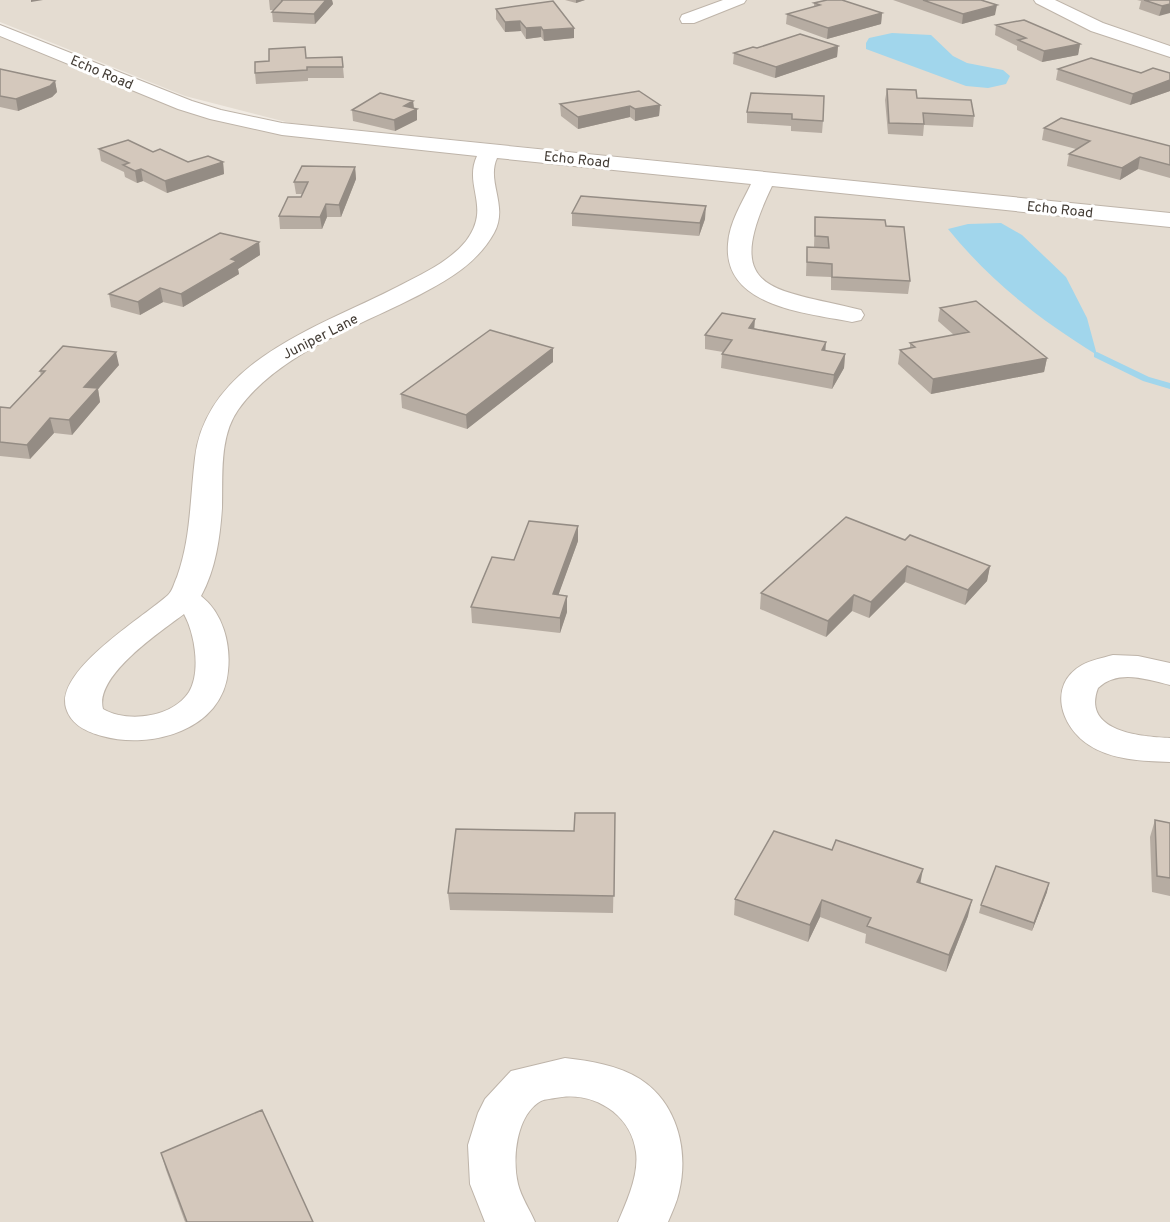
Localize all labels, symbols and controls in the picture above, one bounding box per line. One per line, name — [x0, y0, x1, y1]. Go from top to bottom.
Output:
street label: Echo Road — [67, 53, 135, 94]
street label: Echo Road — [543, 149, 611, 172]
street label: Echo Road — [1026, 199, 1094, 222]
street label: Juniper Lane — [280, 311, 361, 364]

